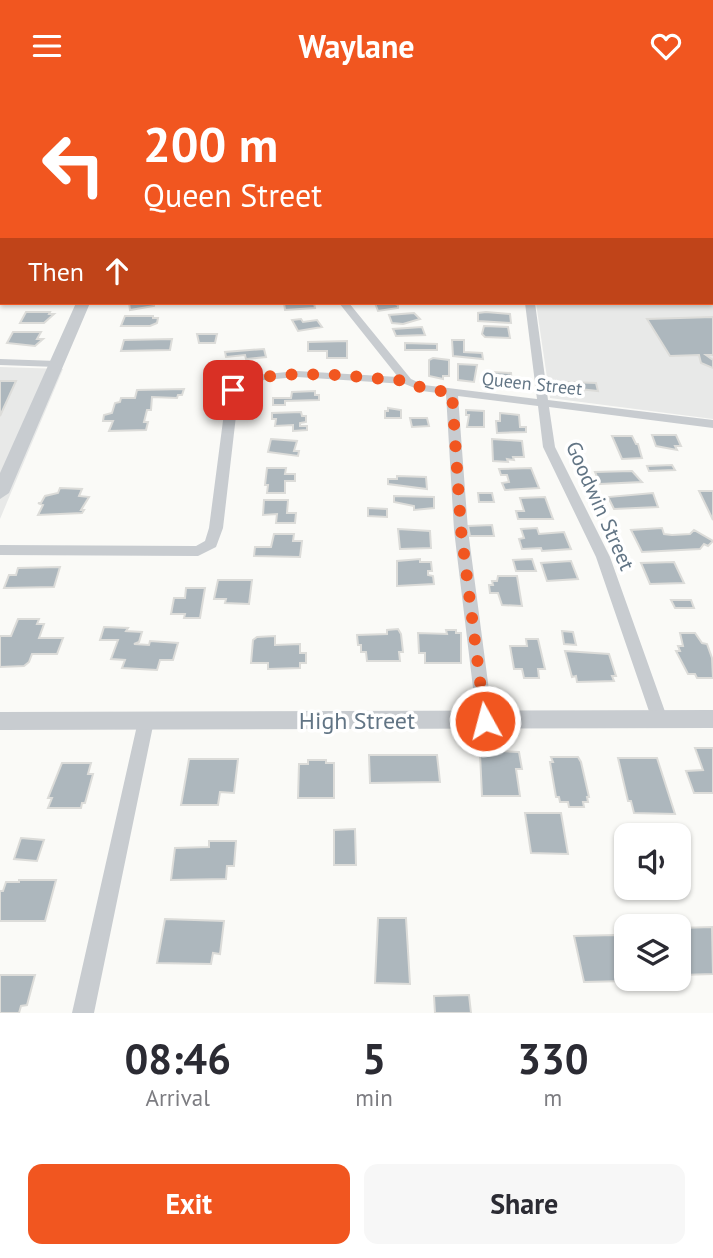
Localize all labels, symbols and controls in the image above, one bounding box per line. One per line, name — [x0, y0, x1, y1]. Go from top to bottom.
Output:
text: Waylane — [298, 25, 415, 67]
icon: menu — [28, 27, 66, 65]
icon: heart — [647, 27, 685, 65]
text: 200 m — [143, 112, 278, 176]
icon: left — [28, 119, 119, 210]
text: Queen Street — [143, 174, 322, 216]
icon: ahead — [98, 252, 136, 290]
text: Then — [28, 255, 84, 288]
pin — [203, 360, 263, 420]
street label: Queen Street — [481, 367, 583, 400]
icon: arrive — [214, 371, 252, 409]
street label: Goodwin Street — [560, 437, 641, 575]
position arrow — [448, 684, 522, 758]
street label: High Street — [299, 705, 415, 736]
map controls — [614, 823, 691, 991]
button: sound — [614, 823, 691, 900]
button: layers — [614, 914, 691, 991]
text: 08:46 — [124, 1031, 231, 1086]
text: 5 — [362, 1031, 386, 1086]
text: 330 — [517, 1031, 589, 1086]
text: Arrival — [145, 1083, 210, 1112]
text: min — [355, 1083, 393, 1112]
text: m — [544, 1083, 562, 1112]
button: Exit — [28, 1164, 350, 1244]
button: Share — [364, 1164, 685, 1244]

